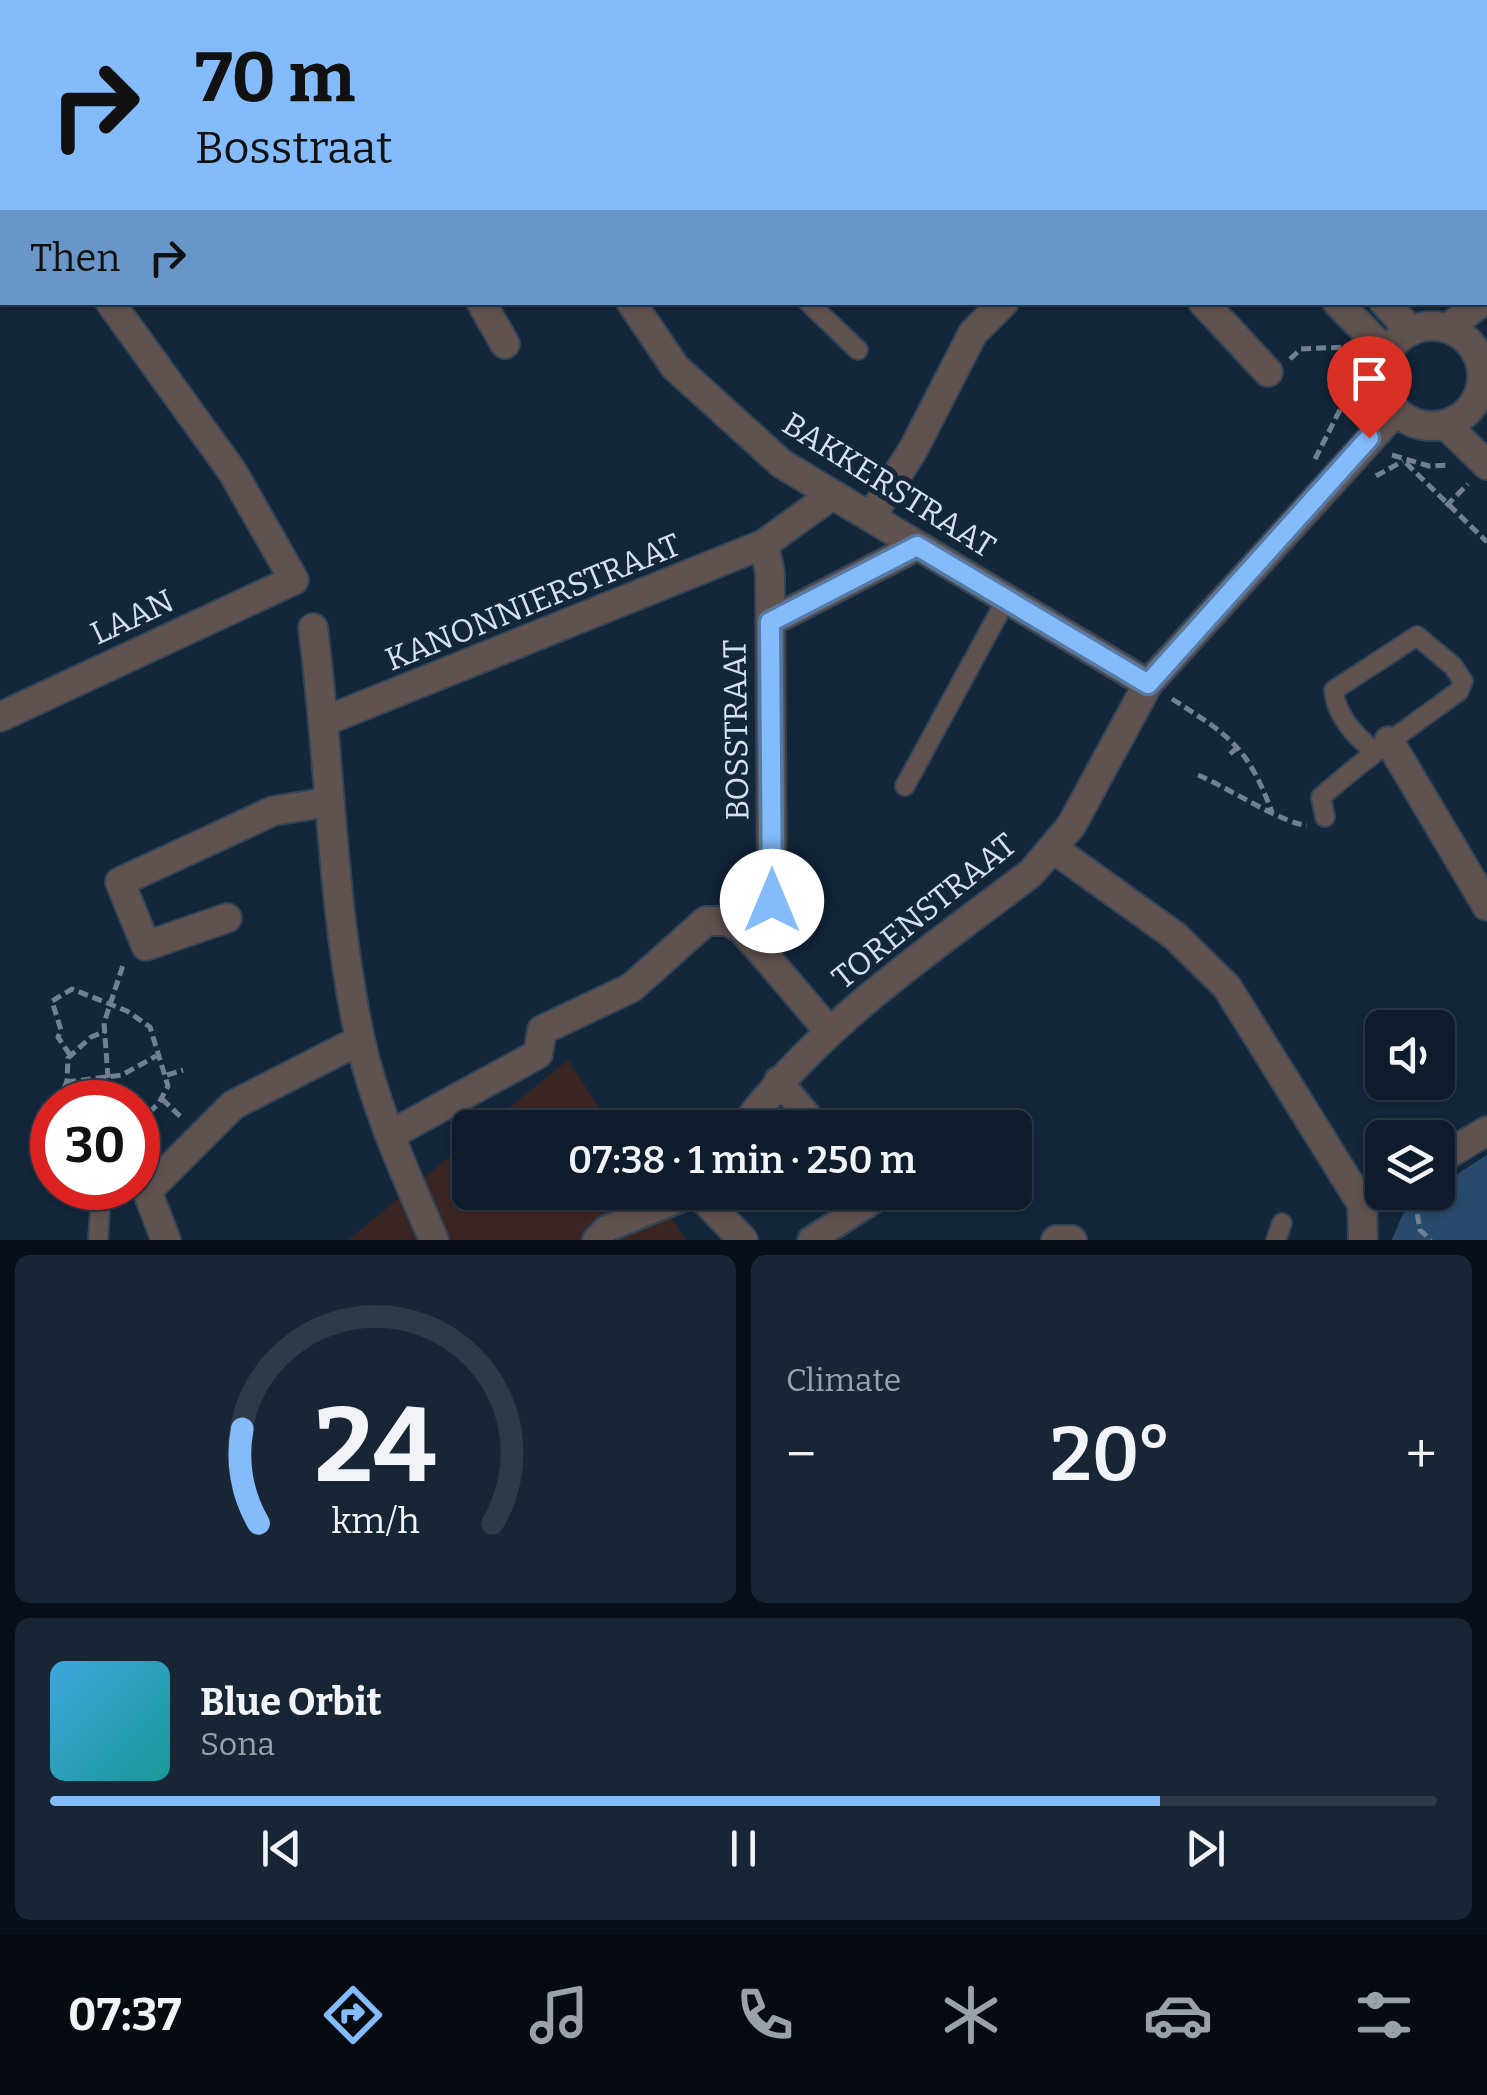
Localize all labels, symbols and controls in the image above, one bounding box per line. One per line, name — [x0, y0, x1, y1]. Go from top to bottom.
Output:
text: 70 m — [195, 36, 355, 120]
icon: right — [30, 40, 160, 170]
text: Bosstraat — [195, 121, 393, 175]
icon: right — [140, 230, 195, 285]
text: Then — [30, 235, 120, 281]
pin — [1327, 336, 1412, 439]
icon: arrive — [1342, 351, 1397, 406]
street label: BAKKERSTRAAT — [776, 404, 1002, 566]
street label: KANONNIERSTRAAT — [380, 525, 686, 679]
street label: LAAN — [85, 581, 179, 653]
street label: BOSSTRAAT — [715, 639, 757, 821]
street label: TORENSTRAAT — [824, 825, 1024, 997]
position arrow — [720, 849, 824, 953]
map controls — [1365, 1010, 1455, 1210]
button: sound — [1365, 1010, 1455, 1100]
speed limit sign: 30 — [30, 1080, 160, 1210]
button: layers — [1365, 1120, 1455, 1210]
text: 07:38 · 1 min · 250 m — [568, 1137, 916, 1183]
text: Climate — [786, 1361, 901, 1399]
text: 24 — [315, 1384, 436, 1509]
text: 20° — [1050, 1410, 1172, 1500]
text: − — [786, 1422, 816, 1488]
text: + — [1406, 1422, 1437, 1488]
text: km/h — [331, 1500, 420, 1542]
text: Blue Orbit — [200, 1679, 382, 1725]
text: Sona — [200, 1725, 275, 1763]
icon: previous — [254, 1821, 309, 1876]
icon: pause — [716, 1821, 771, 1876]
icon: next — [1178, 1821, 1233, 1876]
icon: directions — [318, 1980, 388, 2050]
icon: music — [524, 1980, 594, 2050]
icon: phone — [730, 1980, 800, 2050]
icon: climate — [936, 1980, 1006, 2050]
icon: car — [1143, 1980, 1213, 2050]
icon: filters — [1349, 1980, 1419, 2050]
text: 07:37 — [68, 1988, 182, 2042]

